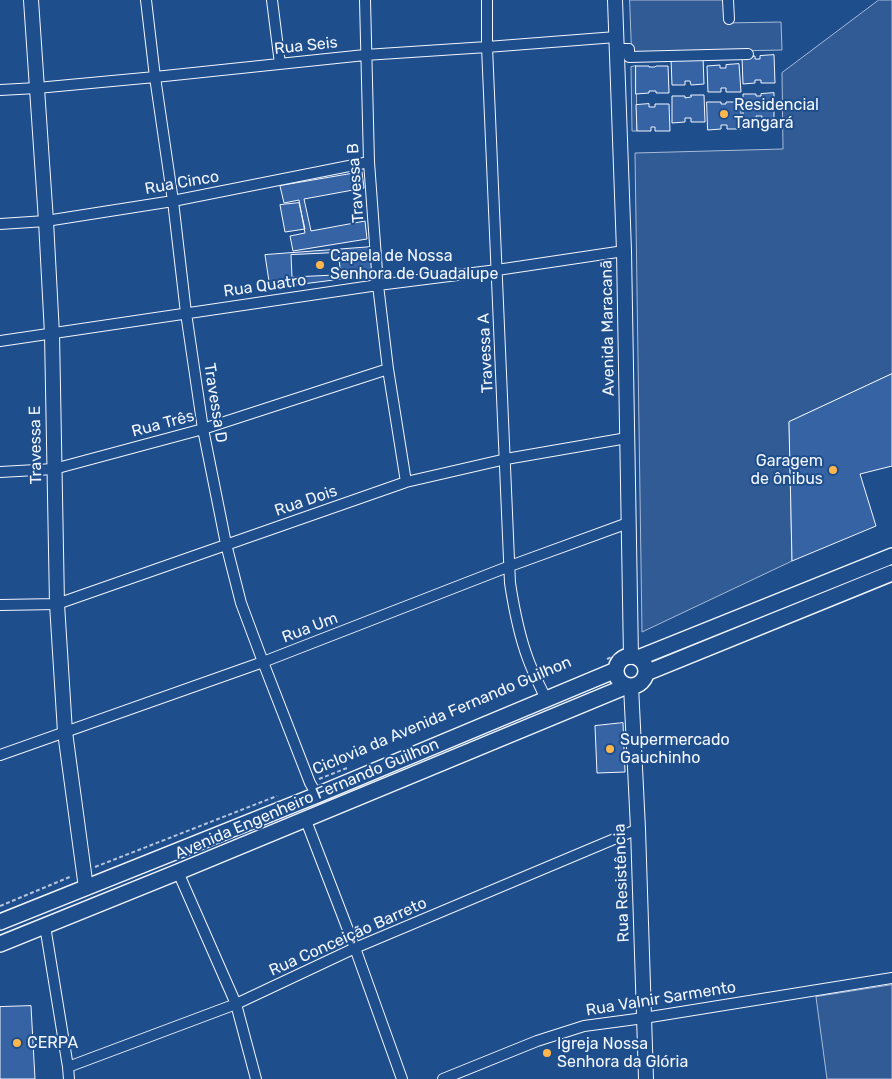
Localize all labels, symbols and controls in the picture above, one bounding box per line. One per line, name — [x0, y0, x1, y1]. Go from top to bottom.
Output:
street label: Rua Seis — [273, 33, 339, 59]
place label: Residencial Tangará — [734, 95, 819, 133]
marker: Residencial Tangará — [718, 108, 730, 120]
street label: Travessa B — [344, 142, 368, 224]
street label: Rua Cinco — [143, 167, 221, 199]
place label: Capela de Nossa Senhora de Guadalupe — [330, 246, 498, 284]
marker: Capela de Nossa Senhora de Guadalupe — [314, 259, 326, 271]
street label: Avenida Maracanã — [597, 260, 619, 396]
street label: Rua Quatro — [222, 271, 308, 301]
street label: Travessa A — [474, 313, 498, 393]
street label: Travessa D — [199, 362, 231, 444]
street label: Travessa E — [26, 405, 46, 485]
street label: Rua Três — [130, 406, 196, 442]
place label: Garagem de ônibus — [751, 451, 823, 489]
marker: Garagem de ônibus — [827, 464, 839, 476]
street label: Rua Dois — [272, 481, 340, 521]
street label: Rua Um — [279, 609, 341, 647]
street label: Ciclovia da Avenida Fernando Guilhon — [310, 653, 574, 779]
place label: Supermercado Gauchinho — [620, 730, 730, 768]
street label: Avenida Engenheiro Fernando Guilhon — [172, 735, 442, 863]
marker: Supermercado Gauchinho — [604, 743, 616, 755]
street label: Rua Resistência — [610, 823, 634, 943]
street label: Rua Conceição Barreto — [266, 894, 430, 980]
street label: Rua Valnir Sarmento — [585, 978, 737, 1020]
place label: CERPA — [27, 1033, 78, 1053]
place label: Igreja Nossa Senhora da Glória — [557, 1034, 688, 1072]
marker: CERPA — [11, 1037, 23, 1049]
marker: Igreja Nossa Senhora da Glória — [541, 1047, 553, 1059]

